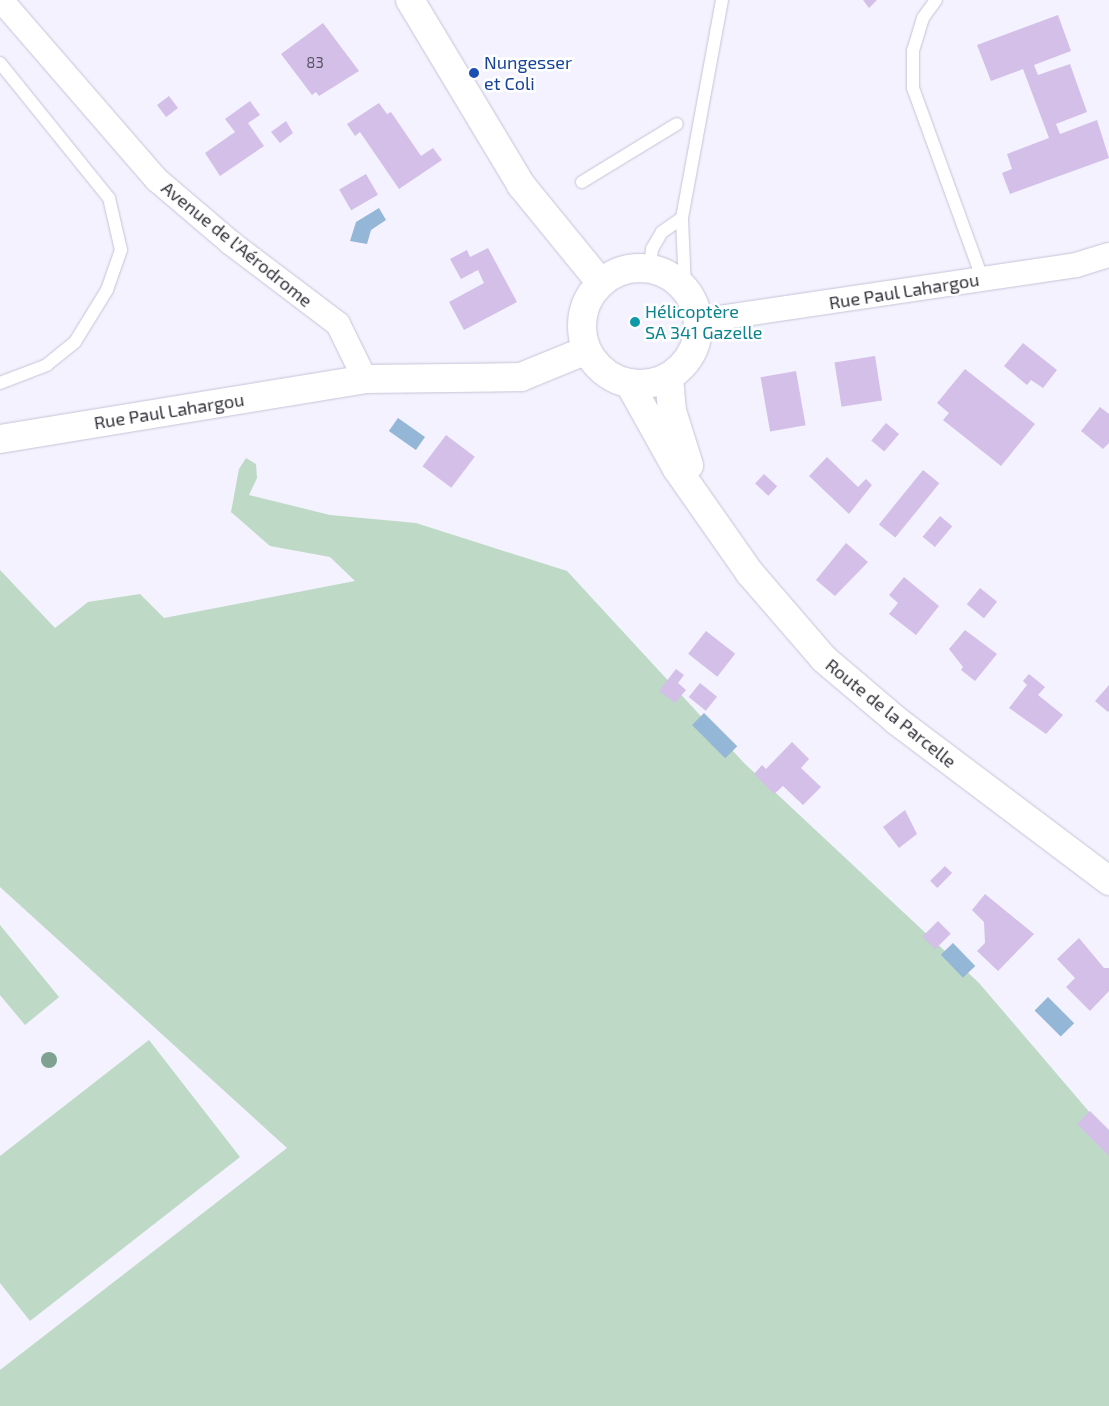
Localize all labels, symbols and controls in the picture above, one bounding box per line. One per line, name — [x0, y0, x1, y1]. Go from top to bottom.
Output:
place label: Nungesser et Coli — [484, 52, 572, 94]
house number: 83 — [306, 54, 324, 72]
marker: Nungesser et Coli — [468, 67, 480, 79]
street label: Avenue de l'Aérodrome — [157, 177, 317, 311]
street label: Rue Paul Lahargou — [827, 268, 981, 314]
place label: Hélicoptère SA 341 Gazelle — [645, 301, 763, 344]
marker: Hélicoptère SA 341 Gazelle — [629, 316, 641, 328]
street label: Rue Paul Lahargou — [92, 388, 246, 434]
street label: Route de la Parcelle — [821, 654, 961, 772]

